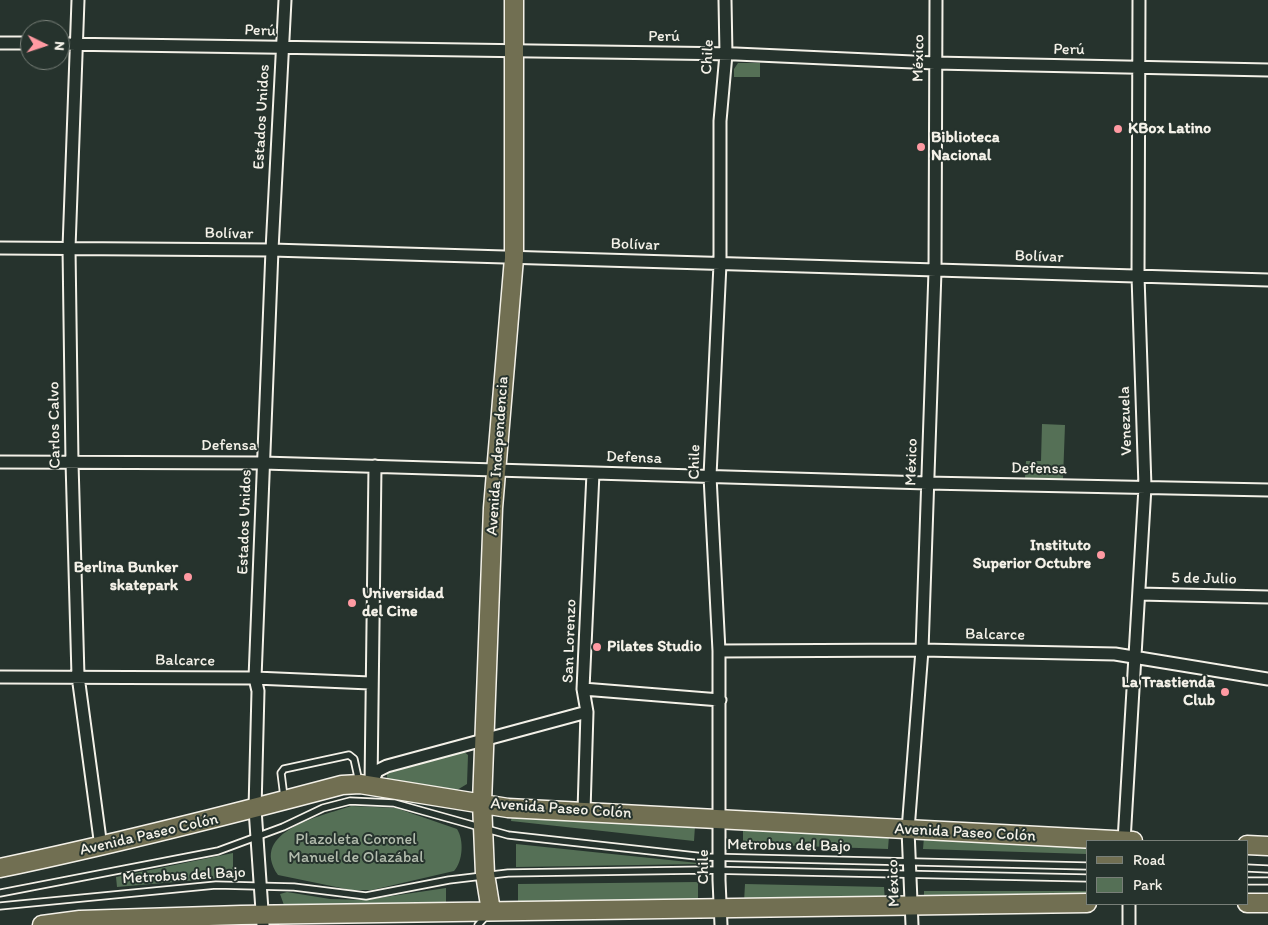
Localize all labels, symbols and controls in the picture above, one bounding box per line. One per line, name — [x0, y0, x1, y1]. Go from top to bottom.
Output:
north arrow — [20, 20, 70, 70]
street label: Perú — [244, 21, 276, 41]
street label: Perú — [648, 27, 680, 47]
street label: México — [909, 34, 929, 82]
street label: Chile — [697, 39, 719, 75]
street label: Perú — [1053, 40, 1085, 60]
text: N — [51, 41, 68, 51]
street label: Estados Unidos — [250, 64, 274, 170]
place label: KBox Latino — [1128, 119, 1211, 139]
marker: KBox Latino — [1112, 123, 1124, 135]
place label: Biblioteca Nacional — [931, 128, 1000, 166]
marker: Biblioteca Nacional — [915, 141, 927, 153]
street label: Bolívar — [204, 224, 254, 244]
street label: Bolívar — [610, 235, 660, 255]
street label: Bolívar — [1014, 247, 1064, 267]
street label: Avenida Independencia — [483, 376, 513, 536]
street label: Carlos Calvo — [45, 381, 65, 469]
street label: Venezuela — [1115, 386, 1137, 456]
street label: Defensa — [201, 436, 257, 456]
street label: México — [902, 438, 922, 486]
street label: Chile — [685, 444, 705, 480]
street label: Defensa — [606, 447, 662, 469]
street label: Defensa — [1011, 459, 1067, 479]
street label: Estados Unidos — [234, 469, 256, 575]
place label: Instituto Superior Octubre — [973, 536, 1091, 574]
marker: Instituto Superior Octubre — [1095, 549, 1107, 561]
place label: Berlina Bunker skatepark — [74, 558, 178, 596]
street label: 5 de Julio — [1171, 569, 1237, 589]
marker: Berlina Bunker skatepark — [182, 571, 194, 583]
place label: Universidad del Cine — [362, 584, 444, 622]
marker: Universidad del Cine — [346, 597, 358, 609]
street label: San Lorenzo — [559, 599, 581, 683]
street label: Balcarce — [965, 625, 1025, 645]
place label: Pilates Studio — [607, 637, 702, 657]
marker: Pilates Studio — [591, 641, 603, 653]
street label: Balcarce — [155, 651, 215, 671]
place label: La Trastienda Club — [1122, 673, 1215, 711]
marker: La Trastienda Club — [1219, 686, 1231, 698]
street label: Avenida Paseo Colón — [490, 794, 632, 824]
street label: Avenida Paseo Colón — [78, 810, 220, 860]
street label: Avenida Paseo Colón — [894, 820, 1036, 846]
park label: Plazoleta Coronel Manuel de Olazábal — [288, 830, 424, 868]
street label: Metrobus del Bajo — [727, 835, 851, 857]
legend — [1086, 840, 1248, 905]
street label: Chile — [694, 849, 714, 885]
text: Road — [1133, 851, 1165, 869]
street label: México — [884, 859, 904, 907]
street label: Metrobus del Bajo — [122, 863, 246, 889]
text: Park — [1133, 876, 1163, 894]

